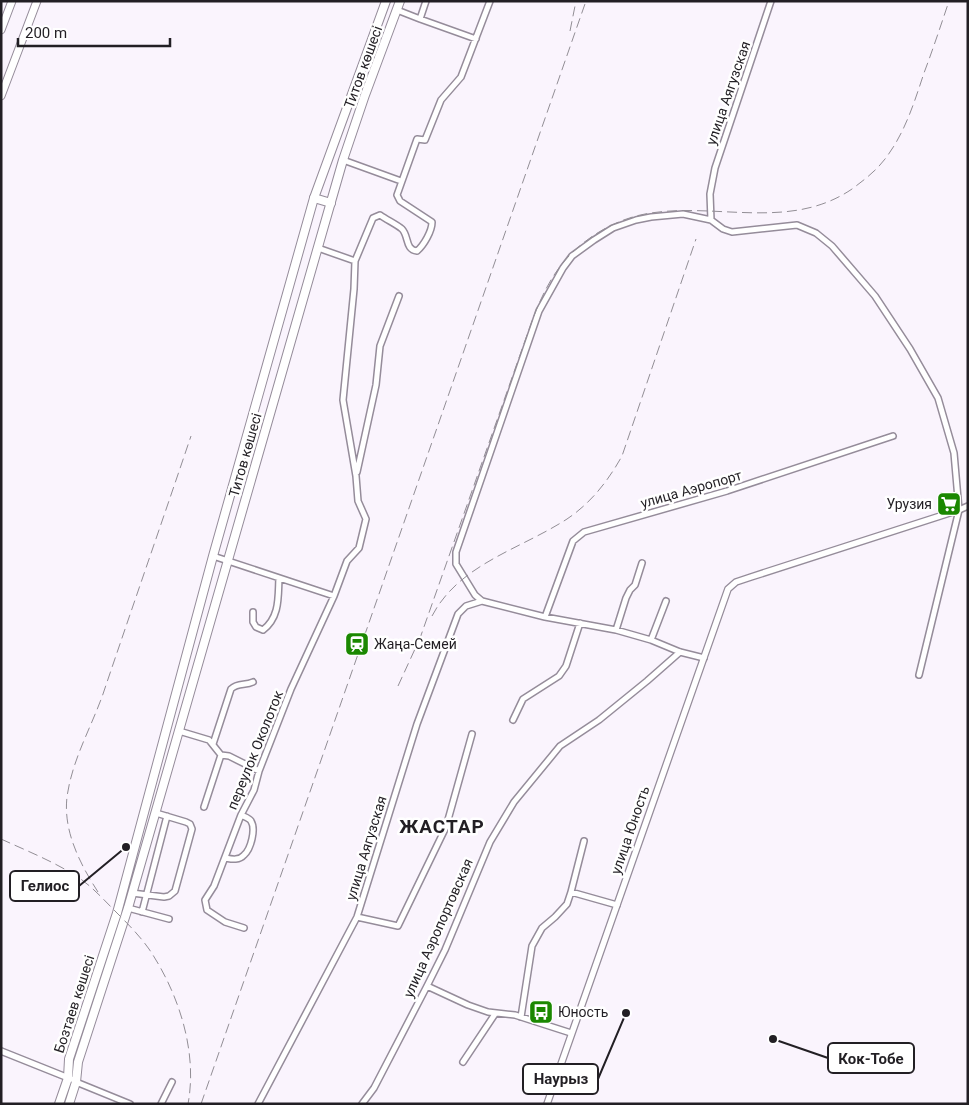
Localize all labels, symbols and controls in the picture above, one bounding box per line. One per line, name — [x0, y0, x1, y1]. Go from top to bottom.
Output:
scale bar — [18, 15, 170, 47]
text: 200 m — [25, 24, 67, 42]
street label: Титов көшесі — [341, 24, 385, 110]
street label: улица Аягузская — [703, 39, 753, 147]
street label: Титов көшесі — [225, 411, 265, 499]
street label: улица Аэропорт — [639, 467, 744, 511]
supermarket icon: Урузия — [936, 491, 962, 517]
place label: Урузия — [887, 496, 932, 512]
station icon: Жаңа-Семей — [344, 631, 370, 657]
place label: Жаңа-Семей — [374, 636, 457, 652]
street label: переулок Околоток — [224, 688, 286, 812]
street label: улица Юность — [607, 784, 653, 876]
street label: улица Аягузская — [342, 794, 390, 902]
district label: ЖАСТАР — [399, 815, 485, 838]
street label: улица Аэропортовская — [400, 856, 476, 1000]
callout: Гелиос — [10, 871, 79, 901]
text: Гелиос — [21, 877, 69, 895]
street label: Бозтаев көшесі — [51, 953, 97, 1055]
bus stop icon: Юность — [528, 999, 554, 1025]
place label: Юность — [558, 1004, 608, 1020]
callout: Кок-Тобе — [828, 1043, 914, 1073]
text: Кок-Тобе — [838, 1050, 904, 1068]
callout: Наурыз — [523, 1064, 598, 1094]
text: Наурыз — [534, 1070, 589, 1088]

